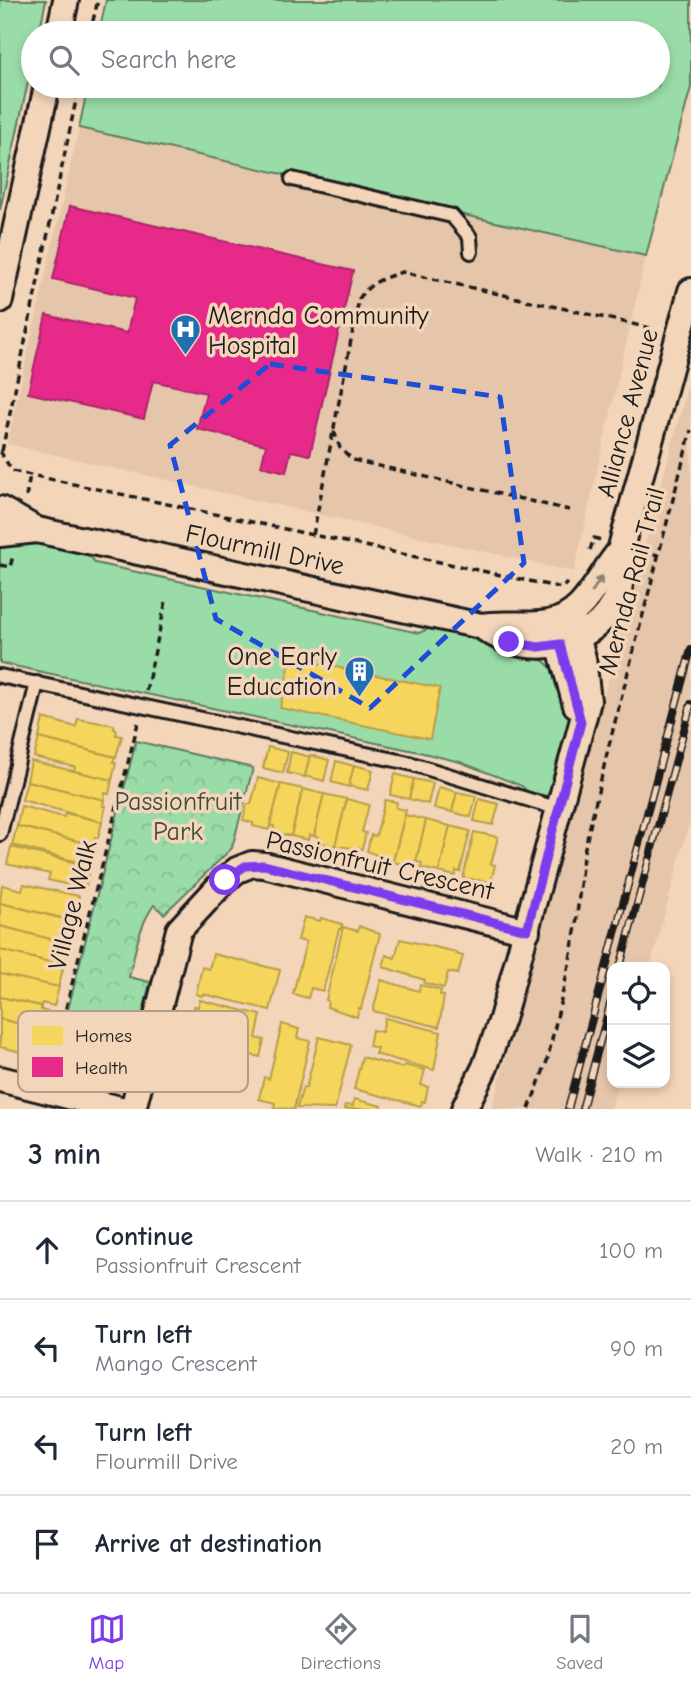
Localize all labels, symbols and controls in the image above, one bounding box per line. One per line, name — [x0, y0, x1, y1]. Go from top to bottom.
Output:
search box — [21, 21, 670, 98]
icon: search — [45, 41, 83, 79]
text: Search here — [101, 45, 236, 75]
place label: Mernda Community Hospital — [208, 301, 429, 361]
hospital icon: Mernda Community Hospital — [168, 313, 202, 357]
street label: Alliance Avenue — [591, 326, 665, 501]
street label: Mernda Rail Trail — [593, 484, 671, 678]
street label: Flourmill Drive — [183, 519, 347, 581]
one-way arrow — [591, 575, 604, 594]
route end — [493, 626, 524, 657]
place label: One Early Education — [227, 642, 337, 702]
building icon: One Early Education — [343, 654, 377, 698]
park label: Passionfruit Park — [115, 787, 243, 847]
street label: Passionfruit Crescent — [263, 825, 498, 907]
street label: Village Walk — [42, 837, 104, 973]
route start — [209, 864, 240, 895]
map controls — [607, 962, 670, 1088]
button: locate — [607, 962, 670, 1025]
legend — [18, 1011, 248, 1092]
text: Homes — [75, 1025, 132, 1047]
button: layers — [607, 1025, 670, 1088]
text: Health — [75, 1057, 128, 1079]
text: 3 min — [28, 1137, 101, 1172]
text: Walk · 210 m — [535, 1141, 663, 1168]
text: Continue — [95, 1222, 193, 1252]
icon: ahead — [28, 1231, 66, 1269]
text: 100 m — [599, 1237, 663, 1264]
text: Passionfruit Crescent — [95, 1252, 301, 1279]
text: Turn left — [95, 1320, 192, 1350]
icon: left — [28, 1329, 66, 1367]
text: 90 m — [610, 1335, 663, 1362]
text: Mango Crescent — [95, 1350, 257, 1377]
text: Turn left — [95, 1418, 192, 1448]
icon: left — [28, 1427, 66, 1465]
text: 20 m — [610, 1433, 663, 1460]
text: Flourmill Drive — [95, 1448, 238, 1475]
icon: arrive — [28, 1525, 66, 1563]
text: Arrive at destination — [95, 1529, 322, 1559]
tab: Map — [88, 1610, 126, 1674]
tab: Directions — [301, 1610, 381, 1674]
tab: Saved — [556, 1610, 603, 1674]

